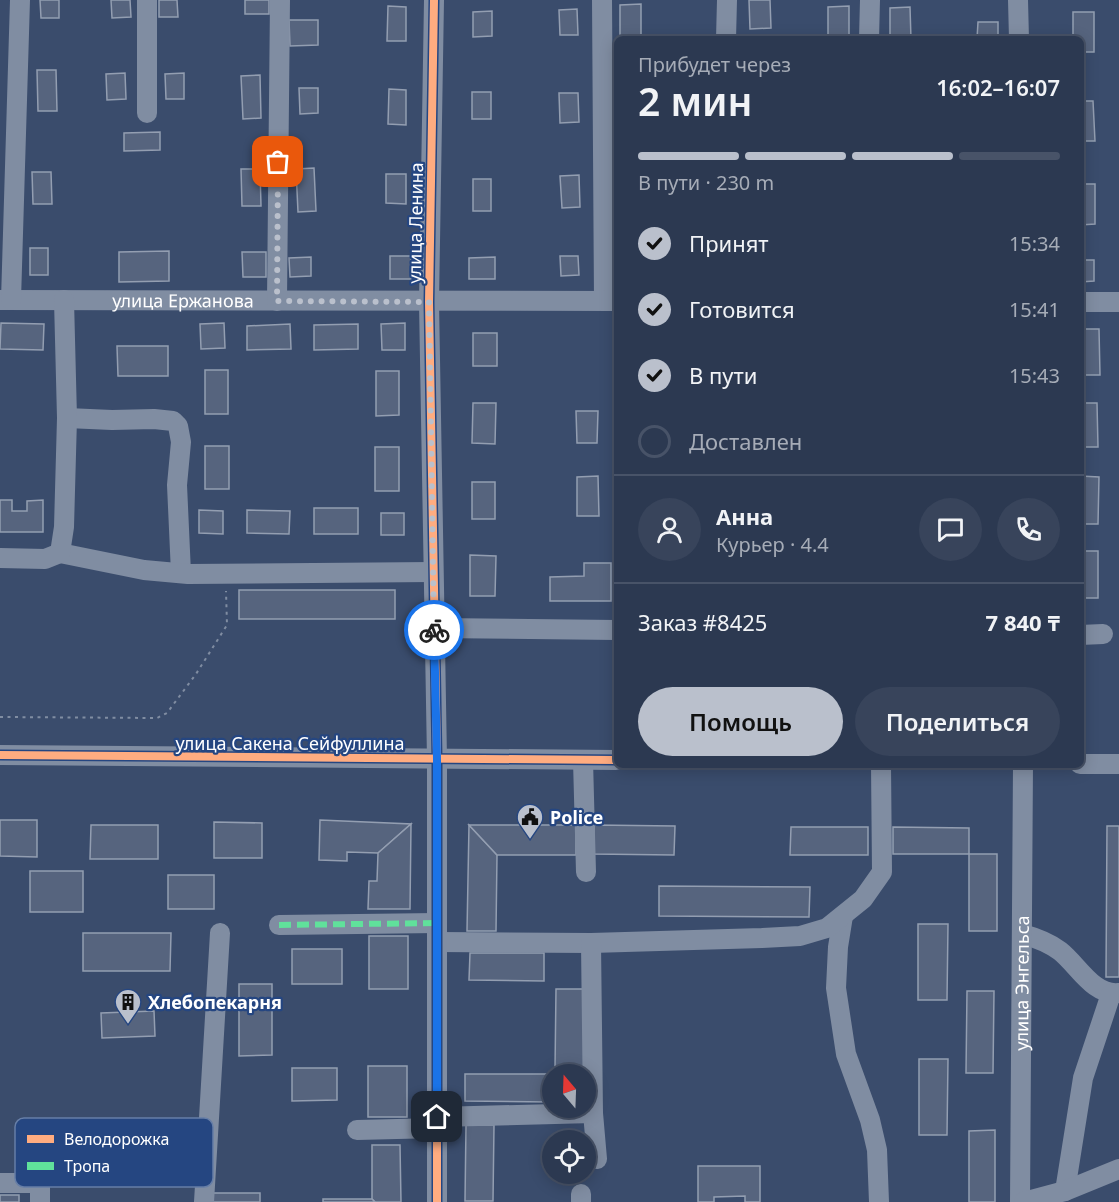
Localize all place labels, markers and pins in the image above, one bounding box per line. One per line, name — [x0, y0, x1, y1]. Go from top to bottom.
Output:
pin — [252, 136, 303, 187]
public building icon: Police — [515, 802, 545, 840]
place label: Police — [550, 805, 603, 829]
building icon: Хлебопекарня — [113, 987, 143, 1025]
place label: Хлебопекарня — [148, 990, 282, 1014]
pin — [411, 1091, 462, 1142]

